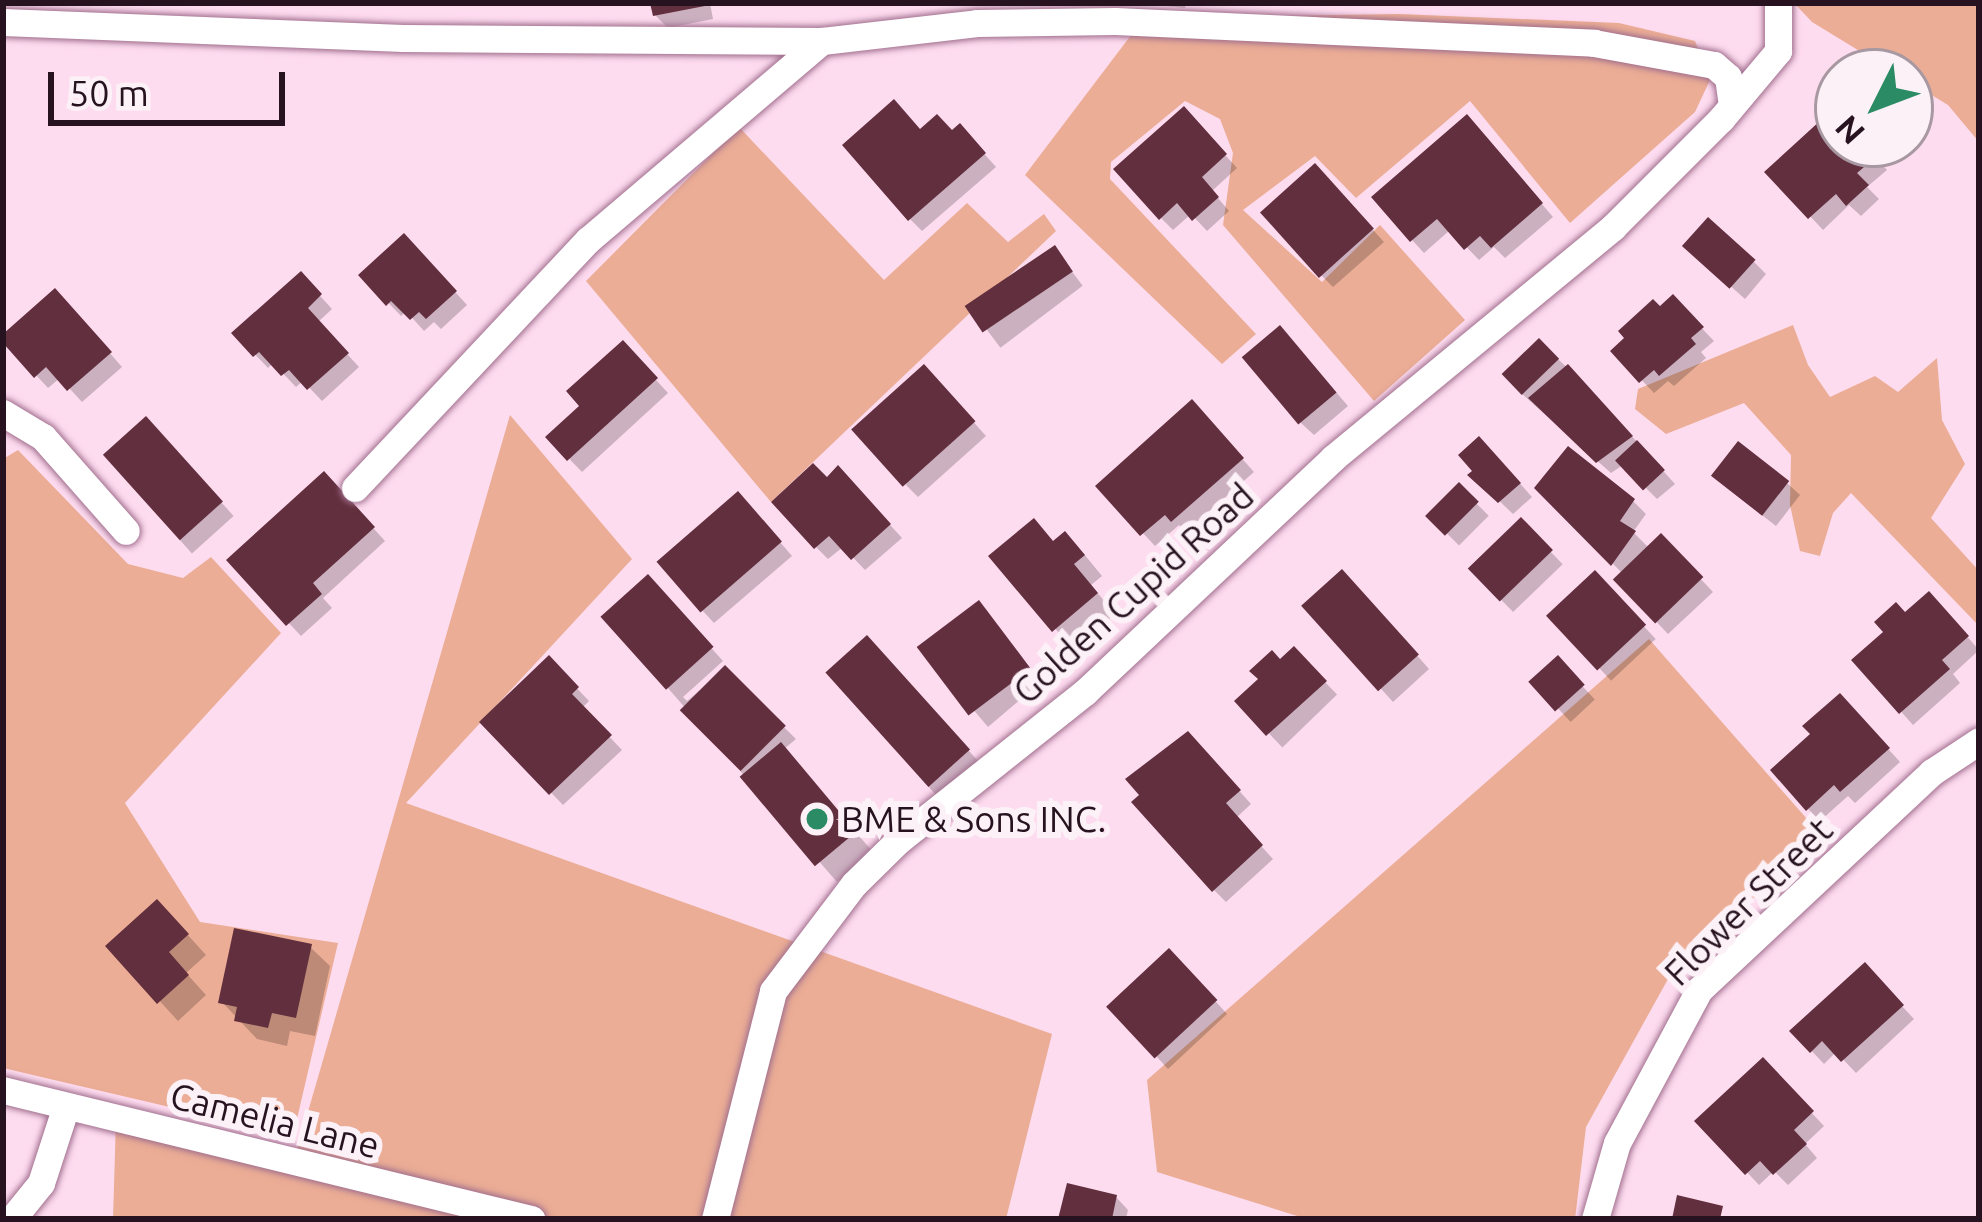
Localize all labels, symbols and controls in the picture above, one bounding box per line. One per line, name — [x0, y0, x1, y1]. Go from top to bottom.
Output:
scale bar — [54, 48, 291, 122]
north arrow — [1814, 48, 1934, 168]
text: 50 m — [69, 72, 149, 113]
text: N — [1827, 109, 1871, 152]
street label: Golden Cupid Road — [1004, 474, 1262, 712]
place label: BME & Sons INC. — [841, 797, 1106, 841]
marker: BME & Sons INC. — [804, 806, 830, 832]
street label: Flower Street — [1655, 808, 1841, 994]
street label: Camelia Lane — [166, 1073, 384, 1167]

